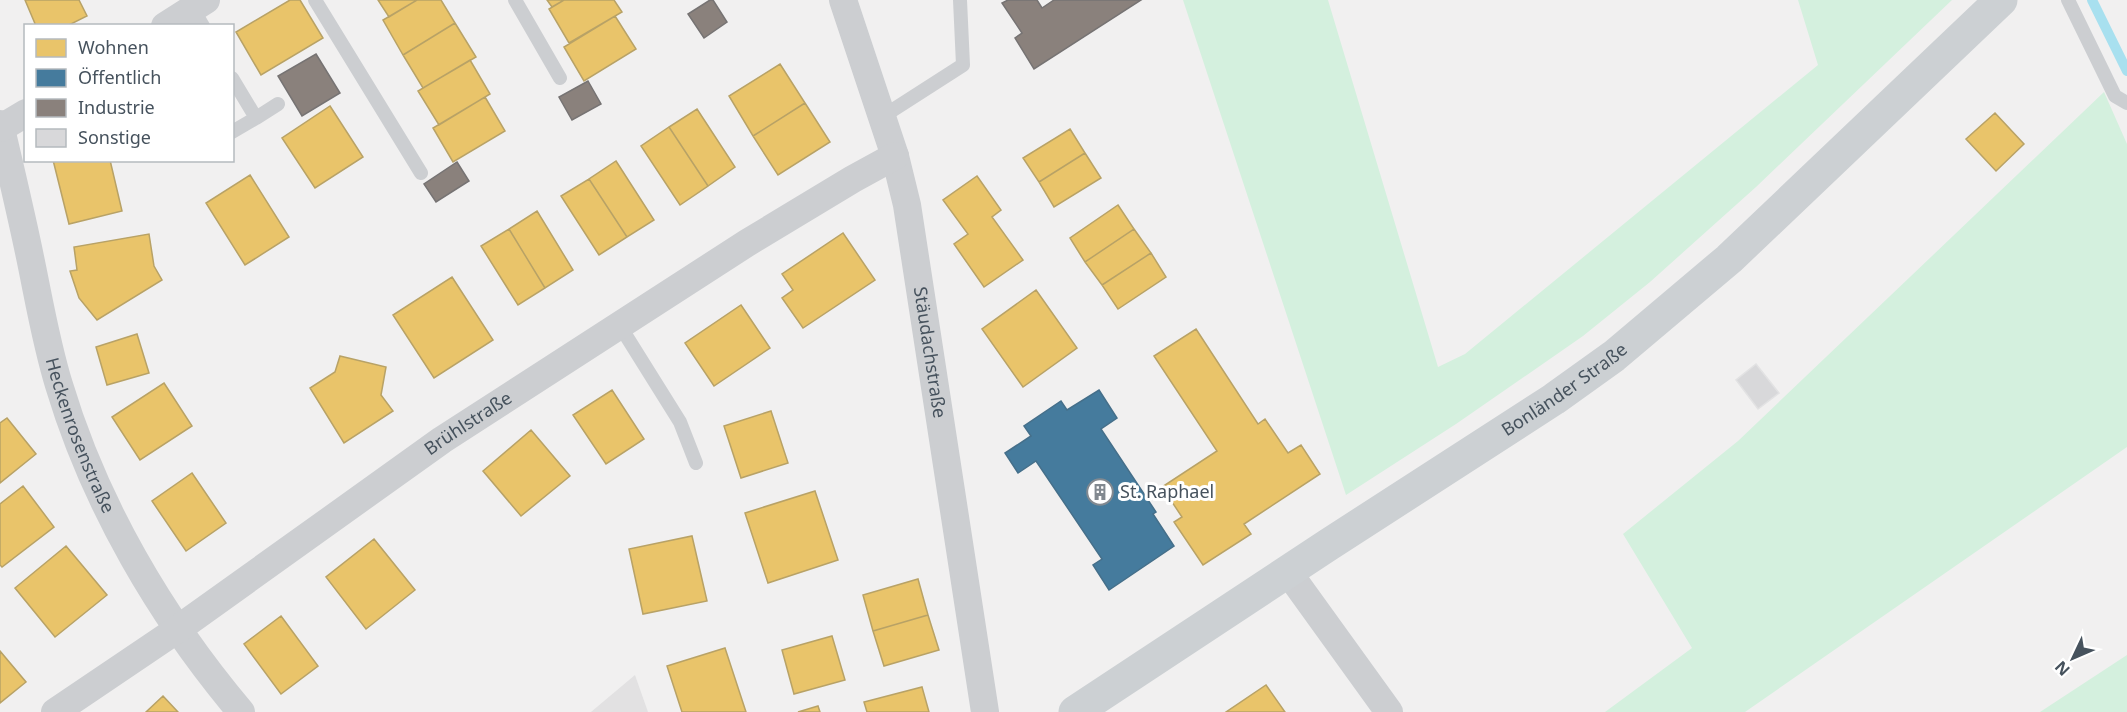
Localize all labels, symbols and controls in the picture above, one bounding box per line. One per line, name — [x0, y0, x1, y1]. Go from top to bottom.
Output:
legend — [24, 24, 234, 162]
text: Wohnen — [78, 35, 149, 59]
text: Öffentlich — [78, 65, 161, 89]
text: Industrie — [78, 95, 155, 119]
text: Sonstige — [78, 125, 151, 149]
street label: Stäudachstraße — [909, 285, 953, 419]
street label: Bonländer Straße — [1496, 337, 1632, 441]
street label: Heckenrosenstraße — [41, 355, 121, 517]
street label: Brühlstraße — [419, 385, 516, 460]
building icon: St. Raphael — [1085, 477, 1115, 507]
place label: St. Raphael — [1120, 479, 1214, 503]
north arrow — [2043, 628, 2103, 688]
text: N — [2050, 656, 2075, 681]

